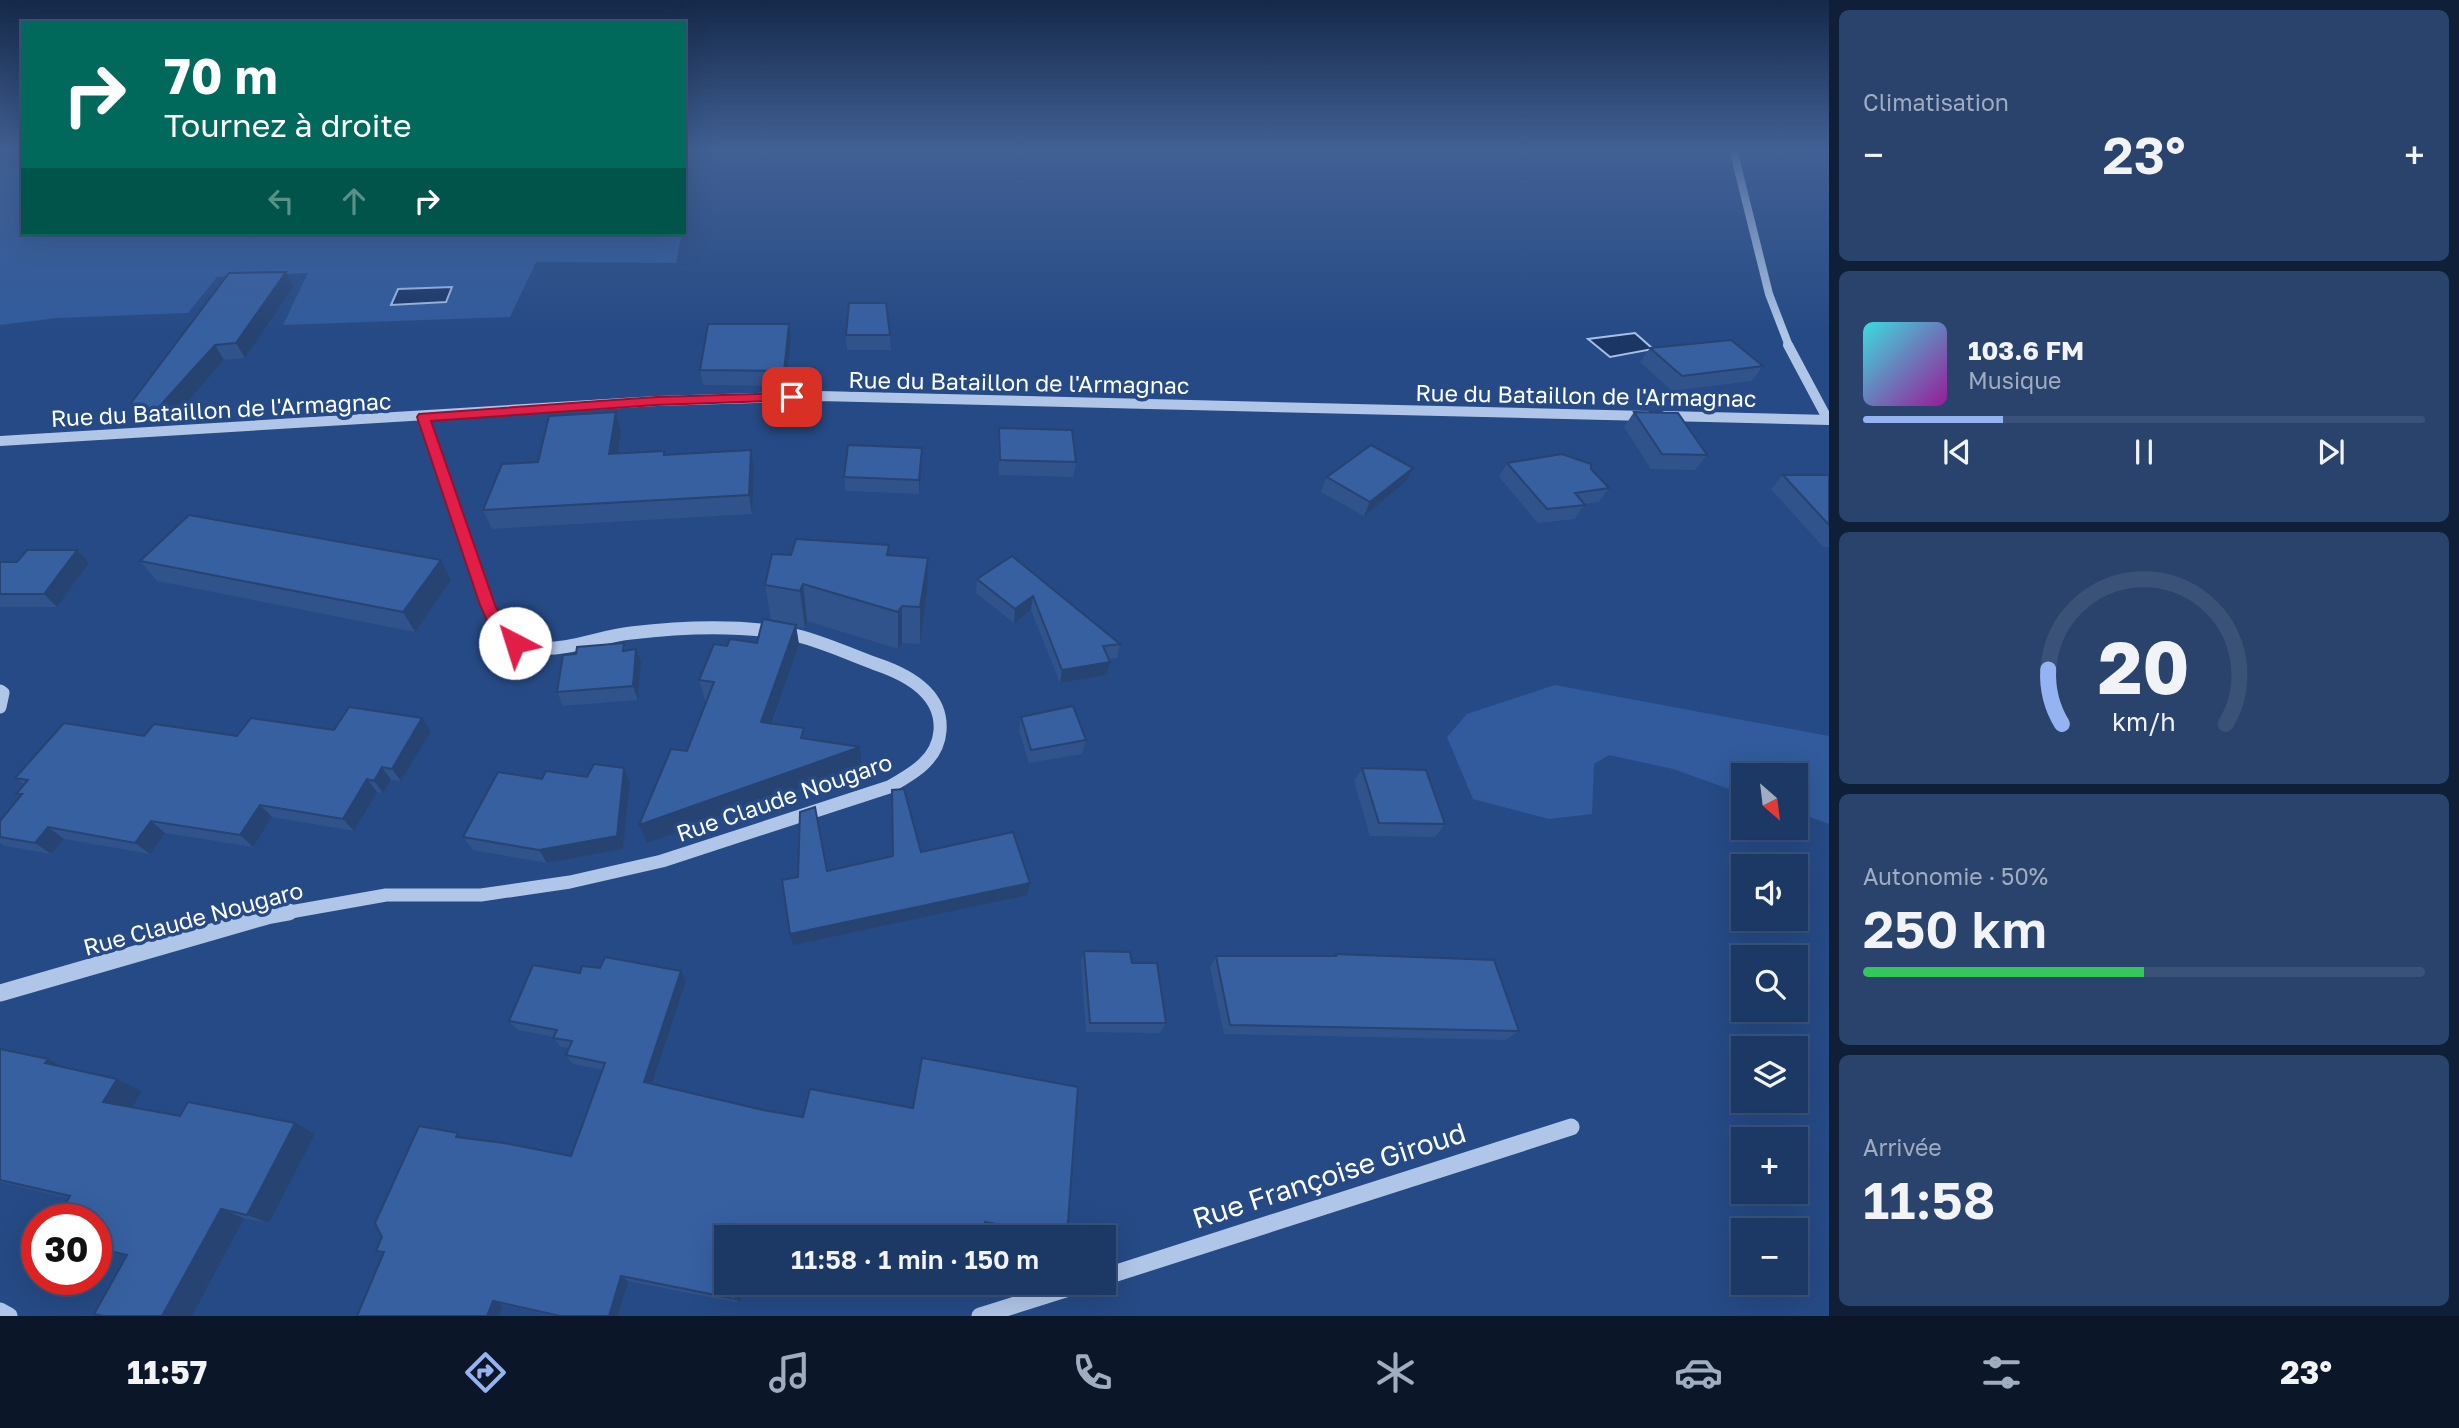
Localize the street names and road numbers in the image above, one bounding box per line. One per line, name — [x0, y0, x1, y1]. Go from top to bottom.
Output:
street label: Rue du Bataillon de l'Armagnac — [848, 365, 1190, 399]
street label: Rue du Bataillon de l'Armagnac — [1415, 378, 1757, 412]
street label: Rue du Bataillon de l'Armagnac — [50, 386, 392, 432]
street label: Rue Claude Nougaro — [672, 747, 896, 847]
street label: Rue Claude Nougaro — [80, 875, 306, 961]
street label: Rue Françoise Giroud — [1188, 1115, 1470, 1235]

